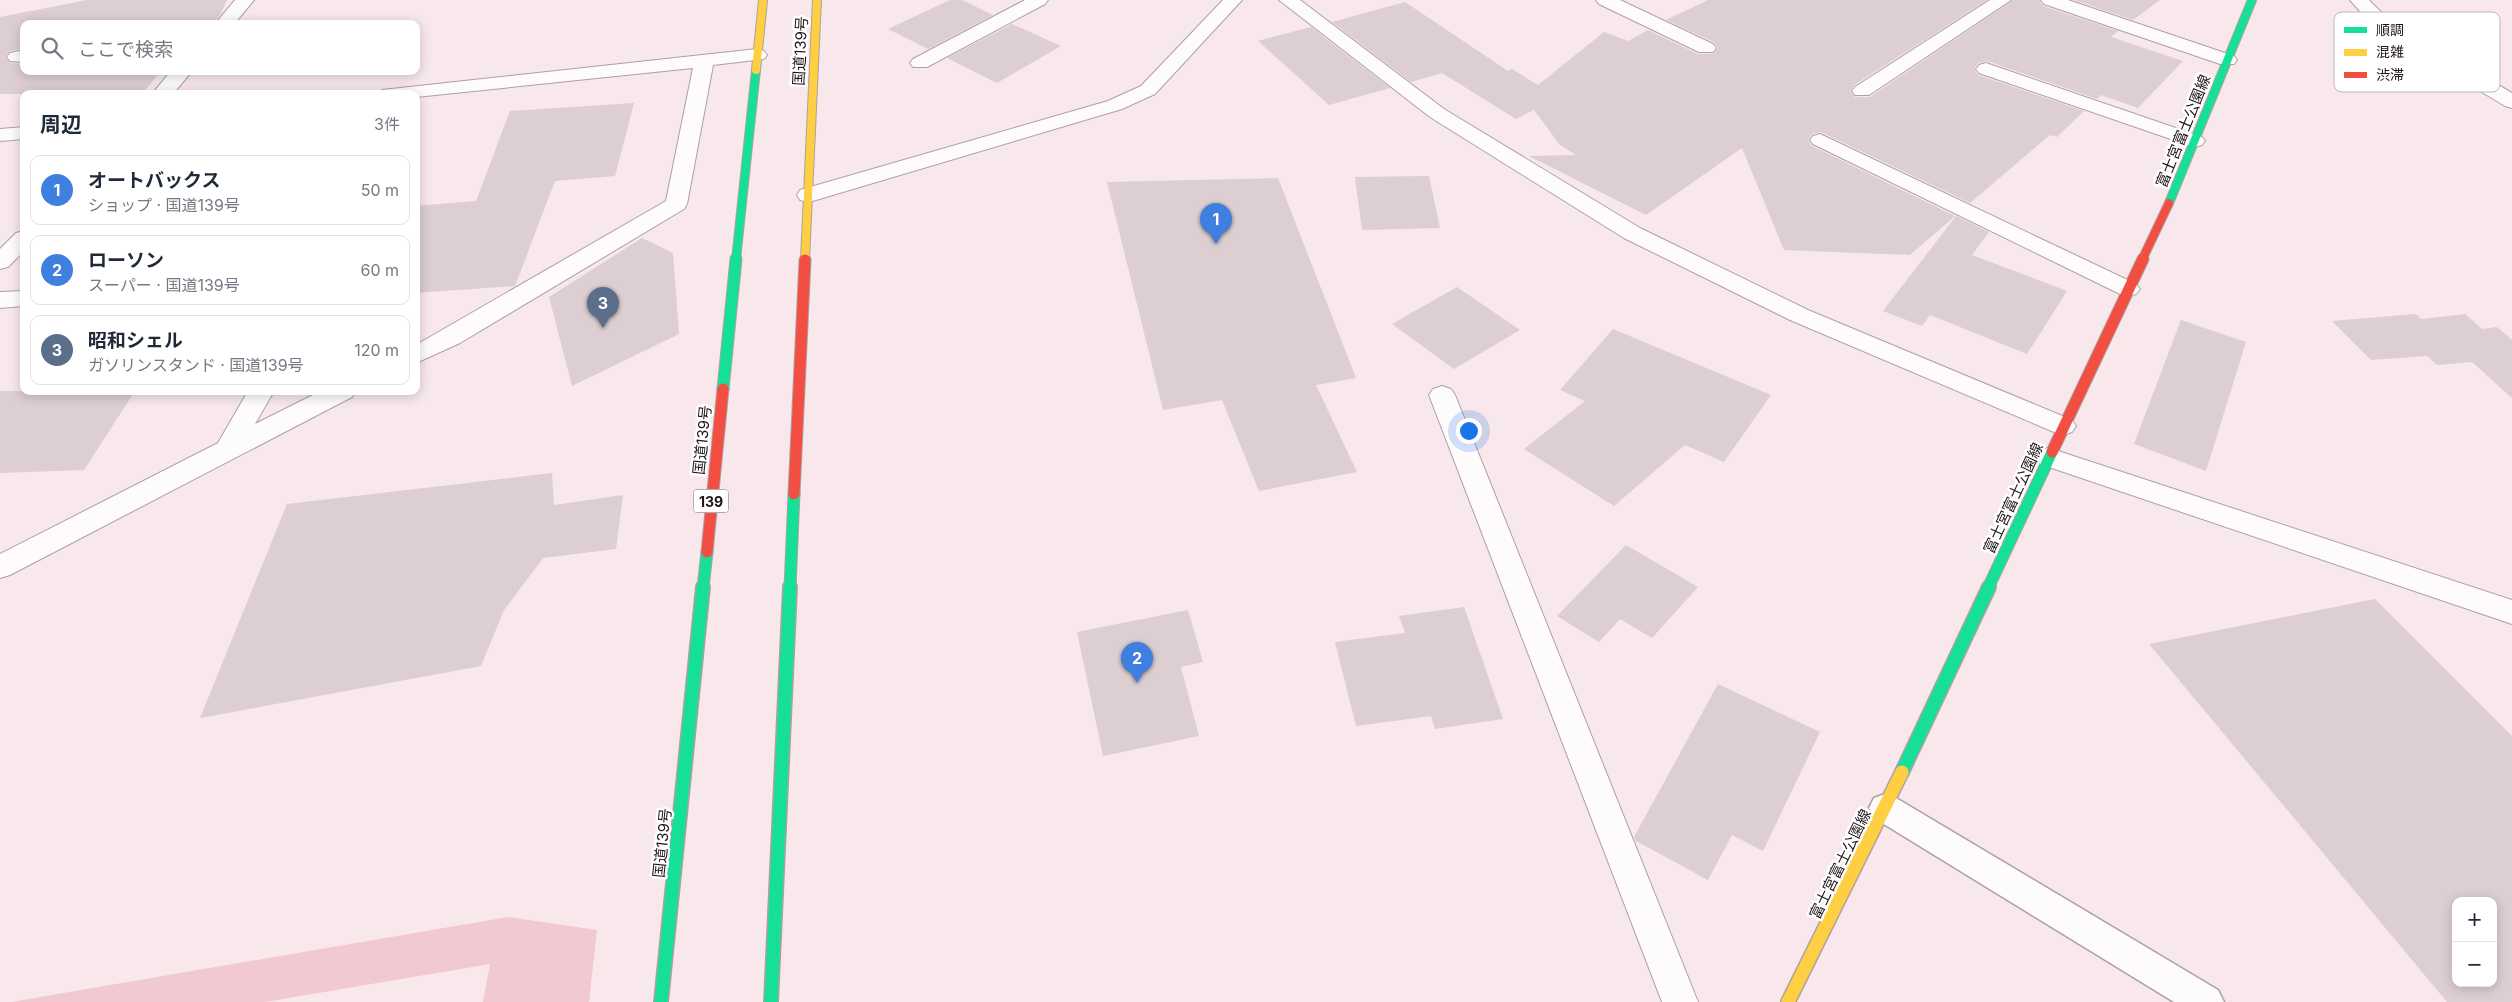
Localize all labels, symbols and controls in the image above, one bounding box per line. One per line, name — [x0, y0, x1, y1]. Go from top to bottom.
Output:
legend — [2334, 12, 2500, 92]
street label: 国道139号 — [789, 16, 811, 86]
search box — [20, 20, 420, 75]
text: 順調 — [2376, 21, 2404, 38]
icon: search — [38, 34, 66, 62]
text: ここで検索 — [78, 38, 173, 61]
text: 混雑 — [2376, 43, 2404, 60]
text: 渋滞 — [2376, 66, 2404, 83]
street label: 富士宮富士公園線 — [2152, 72, 2214, 190]
text: 周辺 — [40, 112, 82, 137]
text: 3件 — [374, 114, 400, 134]
text: オートバックス — [88, 169, 220, 192]
text: 1 — [54, 180, 60, 200]
text: 50 m — [361, 180, 399, 200]
text: ショップ · 国道139号 — [88, 195, 240, 215]
pin: 1 — [1200, 203, 1232, 244]
text: ローソン — [88, 249, 164, 272]
text: 2 — [52, 260, 62, 280]
text: 60 m — [360, 260, 399, 280]
text: スーパー · 国道139号 — [88, 275, 240, 295]
pin: 3 — [587, 287, 619, 328]
text: 昭和シェル — [88, 329, 183, 352]
text: 3 — [52, 340, 62, 360]
text: 120 m — [354, 340, 399, 360]
text: ガソリンスタンド · 国道139号 — [88, 355, 304, 375]
street label: 国道139号 — [689, 404, 715, 476]
your location — [1456, 418, 1482, 444]
street label: 富士宮富士公園線 — [1979, 440, 2047, 556]
road number: 139 — [694, 490, 728, 512]
pin: 2 — [1121, 642, 1153, 683]
street label: 富士宮富士公園線 — [1805, 806, 1875, 922]
street label: 国道139号 — [649, 807, 675, 879]
map controls — [2452, 897, 2497, 987]
button: + — [2452, 897, 2497, 942]
button: − — [2452, 942, 2497, 987]

